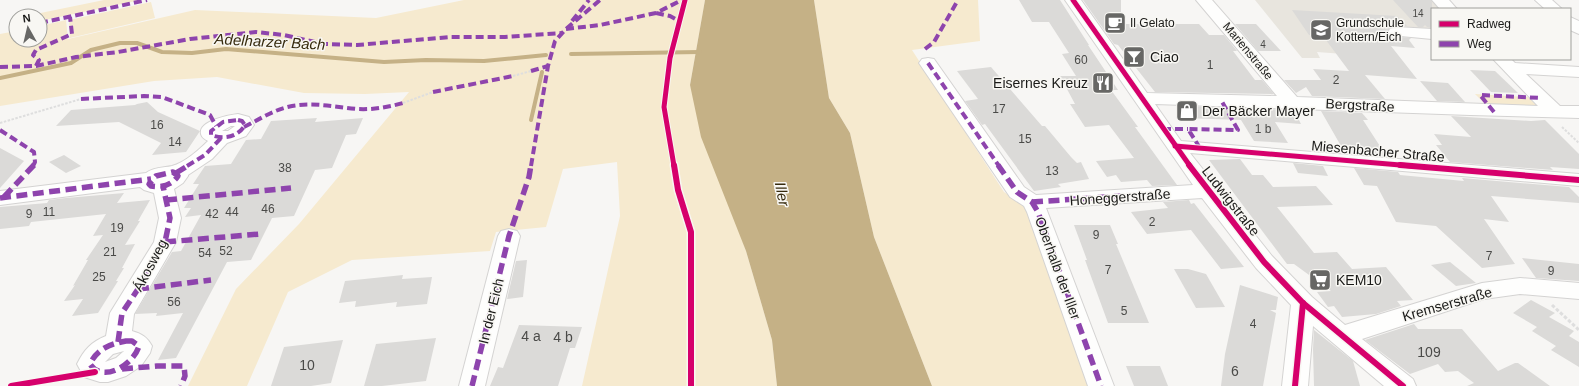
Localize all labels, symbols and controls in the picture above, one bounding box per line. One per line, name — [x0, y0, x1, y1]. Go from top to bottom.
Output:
north arrow — [8, 8, 48, 48]
house number: 14 — [1412, 8, 1424, 19]
legend — [1431, 8, 1571, 60]
cafe icon: Il Gelato — [1102, 10, 1128, 36]
text: N — [22, 12, 31, 25]
place label: Il Gelato — [1130, 16, 1175, 30]
place label: Grundschule Kottern/Eich — [1336, 16, 1404, 44]
school or university icon: Grundschule Kottern/Eich — [1308, 17, 1334, 43]
text: Radweg — [1467, 17, 1511, 31]
street label: Marienstraße — [1220, 19, 1276, 83]
water label: Adelharzer Bach — [213, 30, 326, 53]
text: Weg — [1467, 37, 1491, 51]
house number: 4 — [1260, 39, 1266, 50]
bar icon: Ciao — [1121, 44, 1147, 70]
place label: Ciao — [1150, 49, 1179, 65]
house number: 60 — [1074, 53, 1088, 67]
house number: 1 — [1207, 58, 1214, 72]
restaurant icon: Eisernes Kreuz — [1090, 70, 1116, 96]
house number: 2 — [1333, 73, 1340, 87]
place label: Eisernes Kreuz — [993, 75, 1088, 91]
street label: Bergstraße — [1325, 95, 1395, 115]
shop icon: Der Bäcker Mayer — [1174, 98, 1200, 124]
house number: 17 — [992, 102, 1006, 116]
place label: Der Bäcker Mayer — [1202, 103, 1315, 119]
house number: 16 — [150, 118, 164, 132]
house number: 1 b — [1255, 122, 1272, 136]
house number: 15 — [1018, 132, 1032, 146]
house number: 14 — [168, 135, 182, 149]
street label: Miesenbacher Straße — [1311, 137, 1446, 165]
house number: 38 — [278, 161, 292, 175]
street label: Ludwigstraße — [1199, 163, 1263, 239]
house number: 13 — [1045, 164, 1059, 178]
water label: Iller — [772, 180, 793, 208]
street label: Honeggerstraße — [1069, 185, 1171, 209]
house number: 46 — [261, 202, 275, 216]
house number: 11 — [43, 205, 56, 219]
house number: 44 — [225, 205, 239, 219]
house number: 9 — [26, 207, 33, 221]
house number: 42 — [205, 207, 219, 221]
street label: Oberhalb der Iller — [1032, 214, 1084, 322]
house number: 2 — [1149, 215, 1156, 229]
house number: 19 — [110, 221, 124, 235]
house number: 9 — [1093, 228, 1100, 242]
street label: Ákosweg — [130, 236, 170, 294]
house number: 52 — [219, 244, 233, 258]
house number: 21 — [103, 245, 117, 259]
house number: 54 — [198, 246, 212, 260]
house number: 7 — [1486, 249, 1493, 263]
house number: 7 — [1105, 263, 1112, 277]
house number: 9 — [1548, 264, 1555, 278]
supermarket icon: KEM10 — [1307, 267, 1333, 293]
house number: 25 — [92, 270, 106, 284]
place label: KEM10 — [1336, 272, 1382, 288]
street label: In der Eich — [475, 277, 507, 345]
street label: Kremserstraße — [1400, 283, 1494, 324]
house number: 56 — [167, 295, 181, 309]
house number: 5 — [1121, 304, 1128, 318]
house number: 4 — [1250, 317, 1257, 331]
house number: 4 a — [521, 328, 541, 344]
house number: 4 b — [553, 329, 573, 345]
house number: 109 — [1417, 344, 1441, 360]
house number: 10 — [299, 357, 315, 373]
house number: 6 — [1231, 363, 1239, 379]

